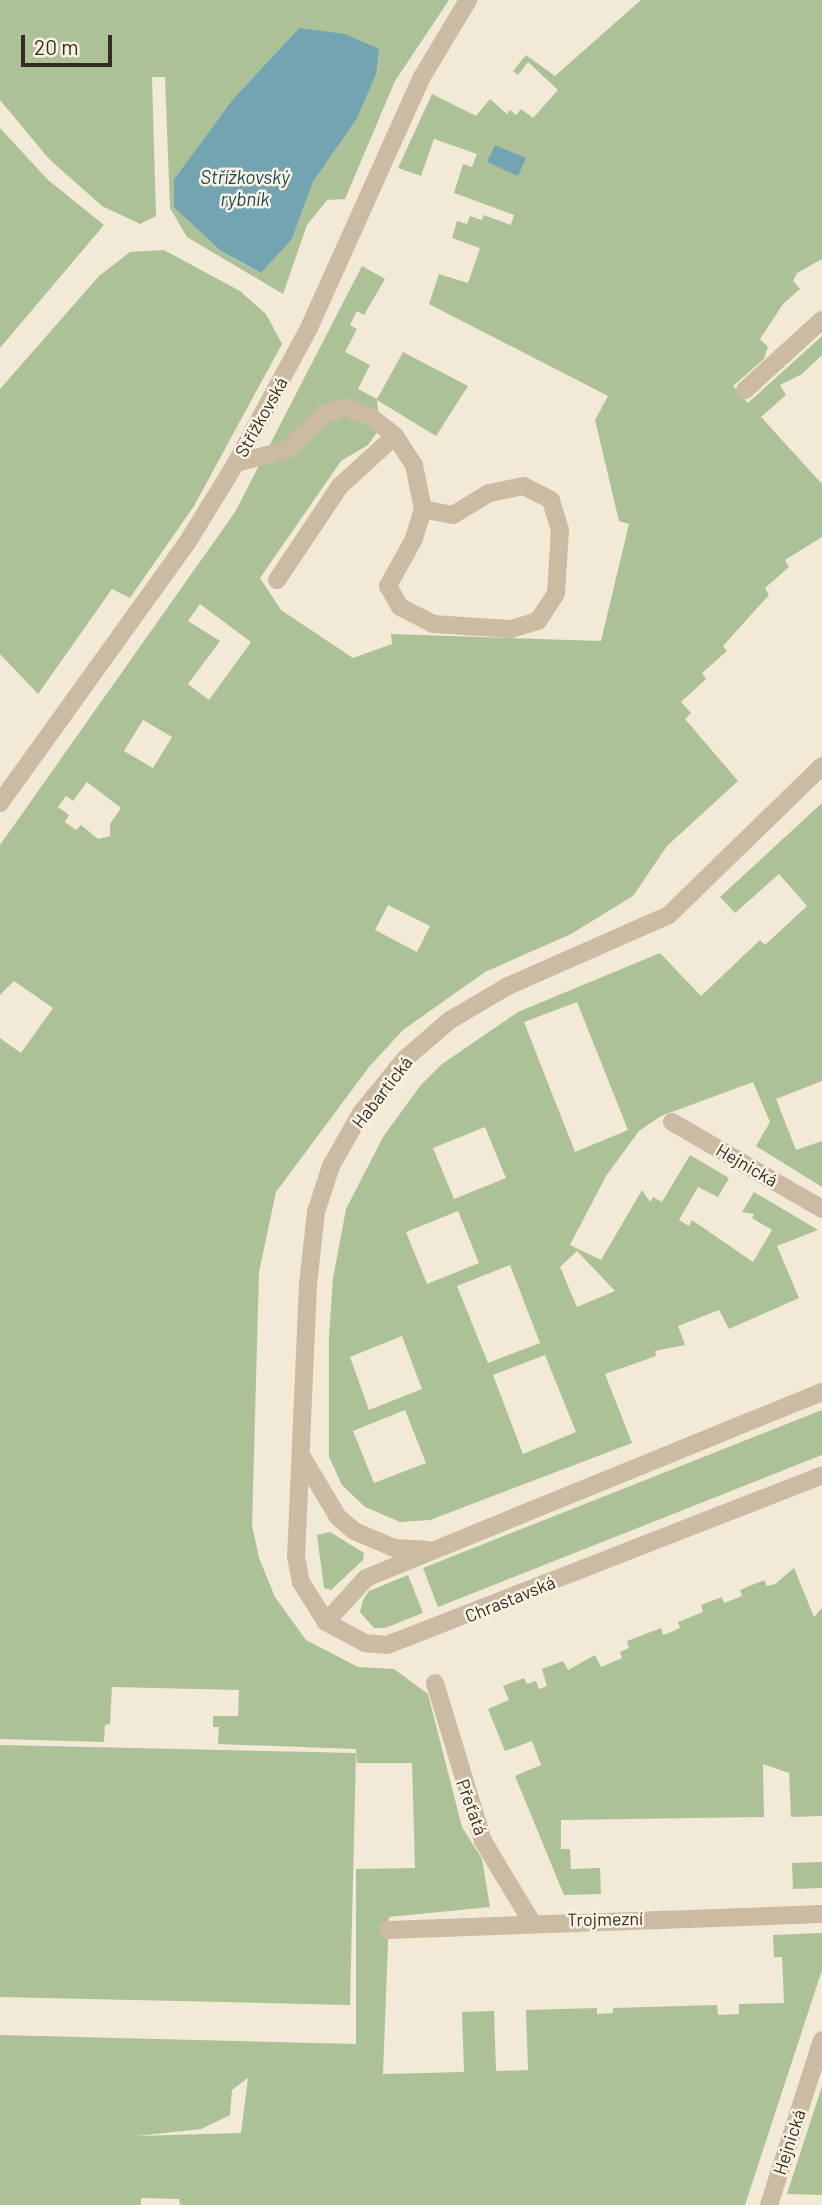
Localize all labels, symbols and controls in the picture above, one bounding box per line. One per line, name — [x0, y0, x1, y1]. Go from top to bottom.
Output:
scale bar — [24, 21, 116, 65]
text: 20 m — [34, 34, 79, 59]
water label: Střížkovský rybník — [200, 166, 290, 210]
street label: Střížkovská — [230, 373, 292, 461]
street label: Habartická — [347, 1052, 417, 1132]
street label: Hejnická — [712, 1139, 782, 1191]
street label: Chrastavská — [462, 1571, 558, 1627]
street label: Přeťatá — [452, 1776, 492, 1838]
street label: Trojmezní — [567, 1908, 643, 1930]
street label: Hejnická — [768, 2107, 810, 2177]

